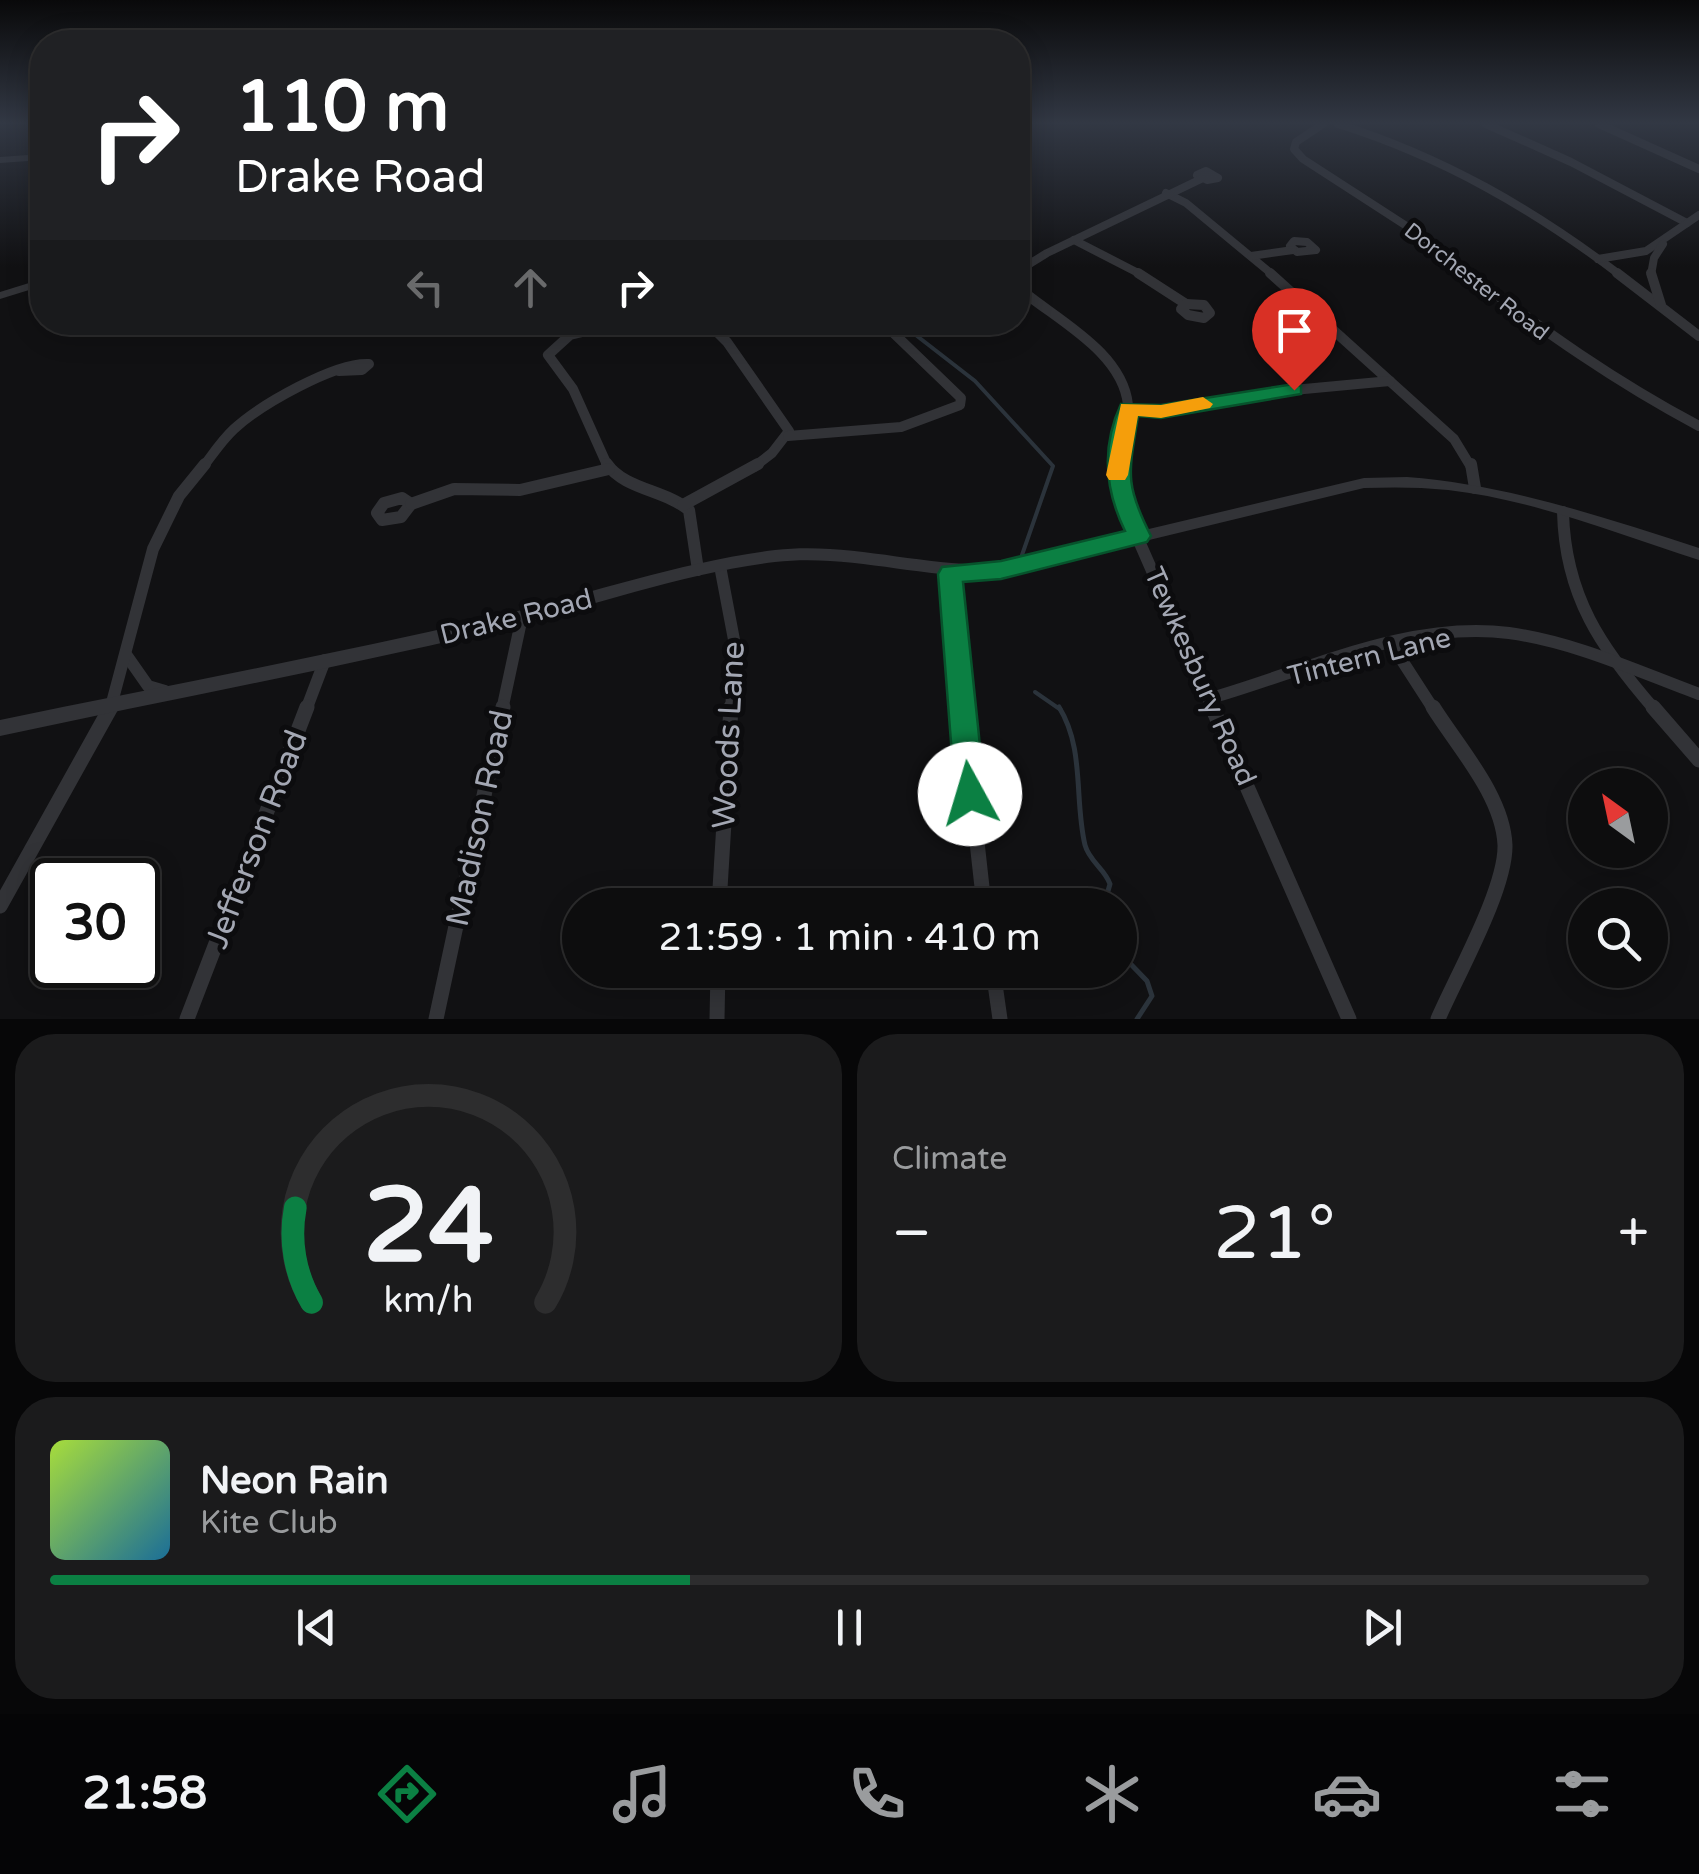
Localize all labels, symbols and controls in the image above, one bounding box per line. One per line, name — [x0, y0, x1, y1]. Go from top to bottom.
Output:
text: 110 m — [235, 66, 449, 150]
icon: right — [70, 70, 200, 200]
text: Drake Road — [235, 151, 485, 205]
street label: Dorchester Road — [1399, 217, 1554, 346]
icon: left — [398, 260, 453, 315]
icon: ahead — [503, 260, 558, 315]
icon: right — [608, 260, 663, 315]
pin — [1252, 288, 1337, 391]
icon: arrive — [1267, 303, 1322, 358]
street label: Tewkesbury Road — [1137, 562, 1264, 791]
street label: Drake Road — [437, 582, 596, 652]
street label: Tintern Lane — [1284, 620, 1454, 694]
street label: Woods Lane — [705, 640, 753, 830]
street label: Madison Road — [439, 707, 521, 930]
street label: Jefferson Road — [198, 725, 316, 954]
position arrow — [918, 742, 1022, 846]
north arrow — [1568, 768, 1668, 868]
map controls — [1568, 768, 1668, 988]
speed limit sign: 30 — [30, 858, 160, 988]
button: search — [1568, 888, 1668, 988]
text: 21:59 · 1 min · 410 m — [658, 915, 1041, 961]
text: Climate — [892, 1140, 1007, 1178]
text: 24 — [363, 1165, 494, 1290]
text: 21° — [1213, 1189, 1336, 1279]
text: − — [892, 1201, 931, 1267]
text: + — [1618, 1201, 1649, 1267]
text: km/h — [384, 1279, 473, 1322]
text: Neon Rain — [200, 1458, 389, 1504]
text: Kite Club — [200, 1504, 338, 1542]
icon: previous — [289, 1600, 344, 1655]
icon: pause — [822, 1600, 877, 1655]
icon: next — [1355, 1600, 1410, 1655]
icon: directions — [372, 1759, 442, 1829]
icon: music — [607, 1759, 677, 1829]
icon: phone — [842, 1759, 912, 1829]
icon: climate — [1077, 1759, 1147, 1829]
icon: car — [1312, 1759, 1382, 1829]
icon: filters — [1547, 1759, 1617, 1829]
text: 21:58 — [82, 1767, 207, 1821]

